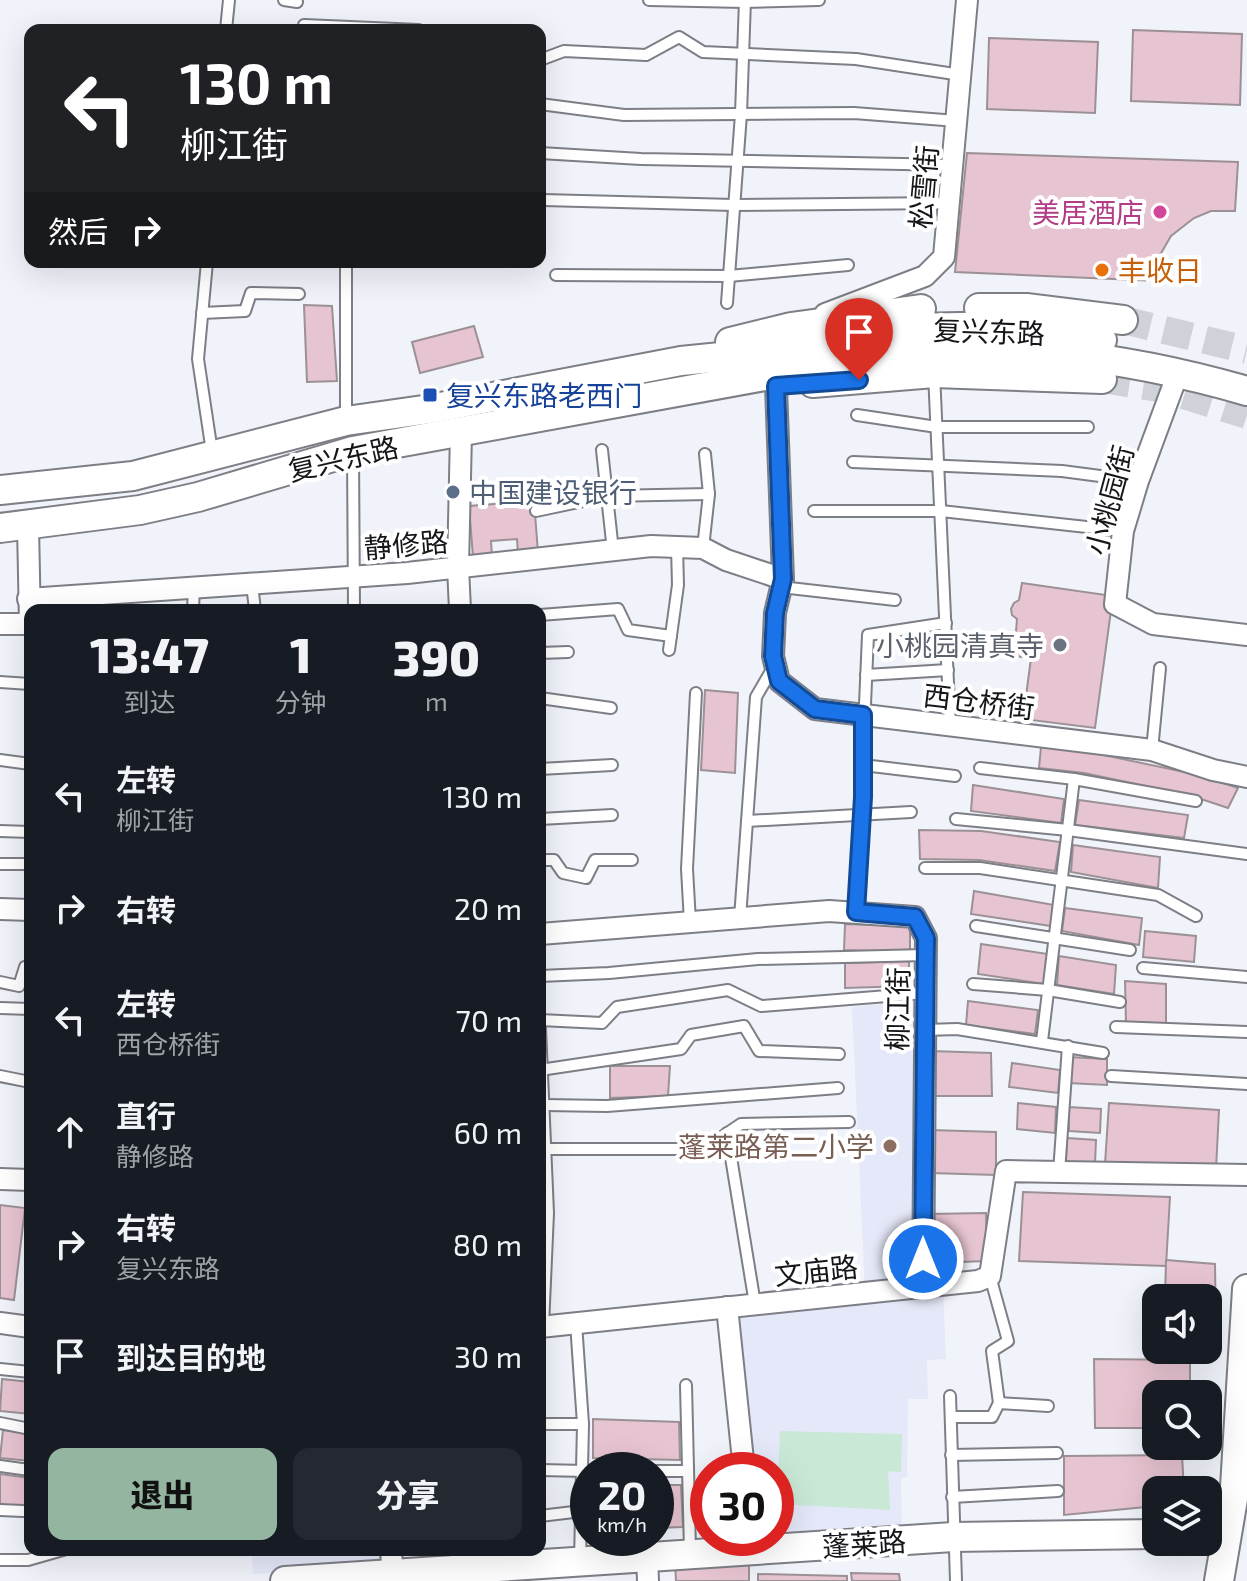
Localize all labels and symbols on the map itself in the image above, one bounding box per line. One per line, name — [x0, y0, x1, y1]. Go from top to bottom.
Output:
street label: 松雪街 — [902, 144, 944, 230]
place label: 美居酒店 — [1032, 195, 1144, 229]
marker: 美居酒店 — [1151, 203, 1169, 221]
place label: 丰收日 — [1118, 253, 1202, 287]
marker: 丰收日 — [1093, 261, 1111, 279]
pin — [825, 298, 893, 380]
street label: 复兴东路 — [932, 312, 1046, 350]
place label: 复兴东路老西门 — [446, 378, 642, 412]
marker: 复兴东路老西门 — [421, 386, 439, 404]
street label: 复兴东路 — [285, 429, 401, 487]
street label: 小桃园街 — [1078, 442, 1140, 558]
place label: 中国建设银行 — [469, 475, 637, 509]
marker: 中国建设银行 — [444, 483, 462, 501]
street label: 静修路 — [363, 523, 449, 565]
place label: 小桃园清真寺 — [876, 628, 1044, 662]
marker: 小桃园清真寺 — [1051, 636, 1069, 654]
street label: 西仓桥街 — [921, 677, 1037, 725]
street label: 柳江街 — [879, 967, 915, 1051]
place label: 蓬莱路第二小学 — [678, 1129, 874, 1163]
marker: 蓬莱路第二小学 — [881, 1137, 899, 1155]
position arrow — [881, 1217, 965, 1301]
street label: 文庙路 — [772, 1249, 860, 1291]
speed limit sign: 30 — [690, 1452, 794, 1556]
street label: 蓬莱路 — [821, 1523, 907, 1563]

